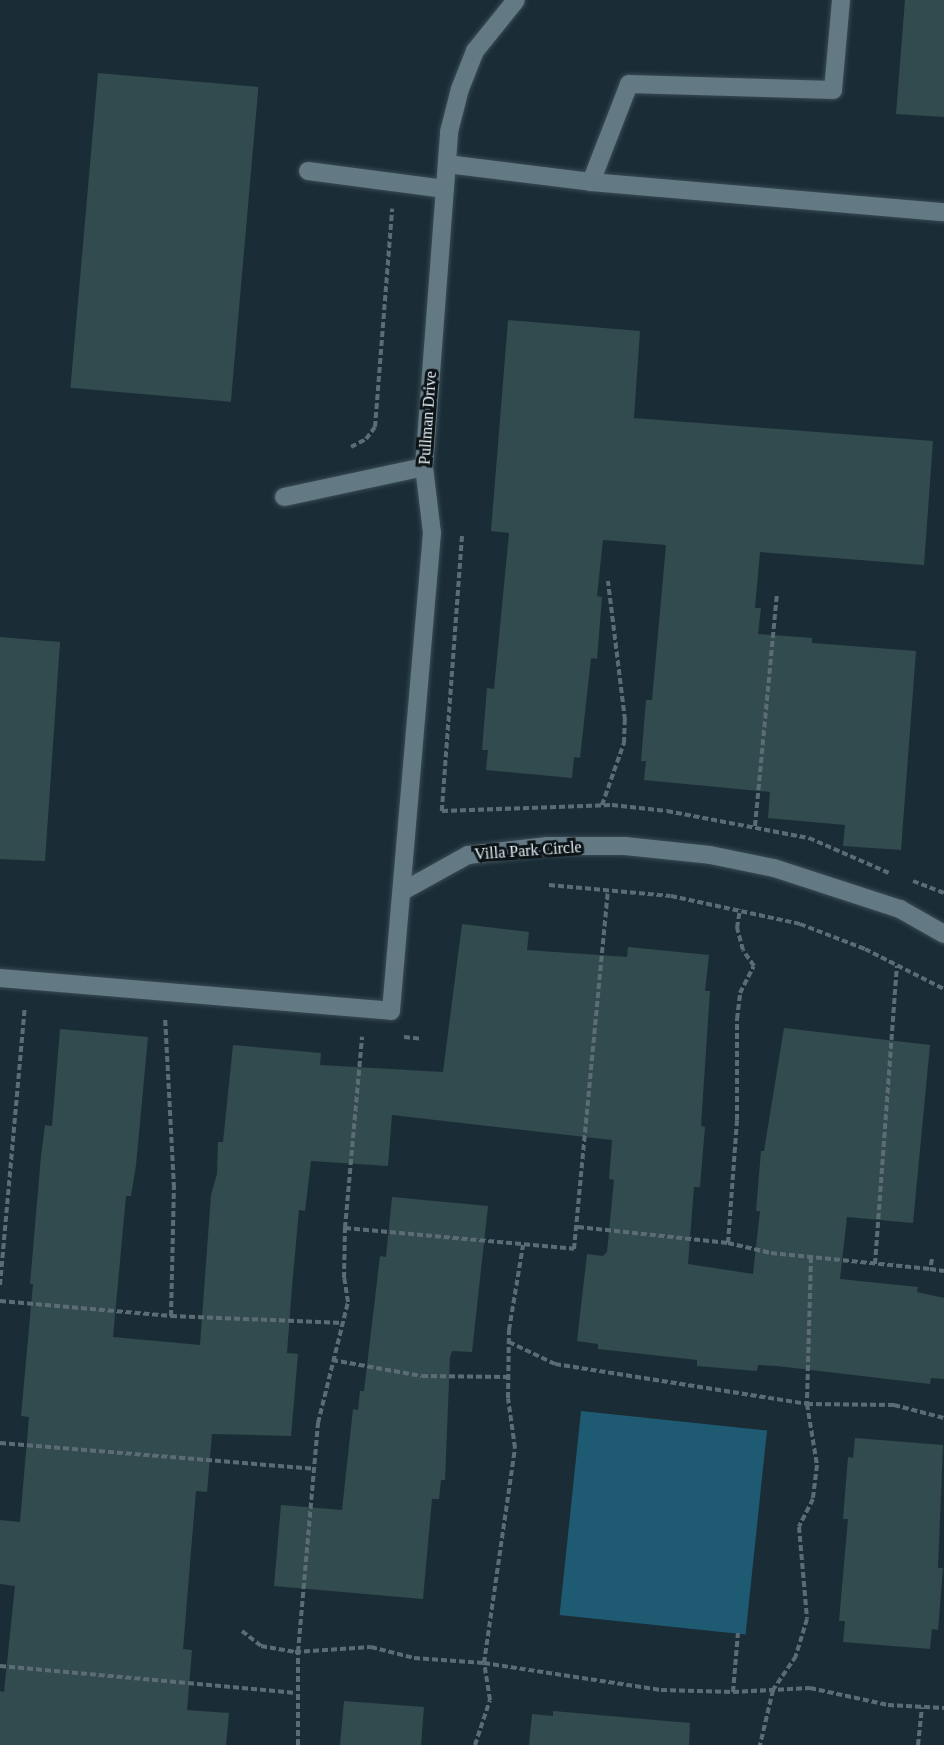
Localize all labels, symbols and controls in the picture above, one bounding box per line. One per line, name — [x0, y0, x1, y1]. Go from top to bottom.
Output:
street label: Pullman Drive — [415, 371, 441, 465]
street label: Villa Park Circle — [474, 838, 582, 864]

